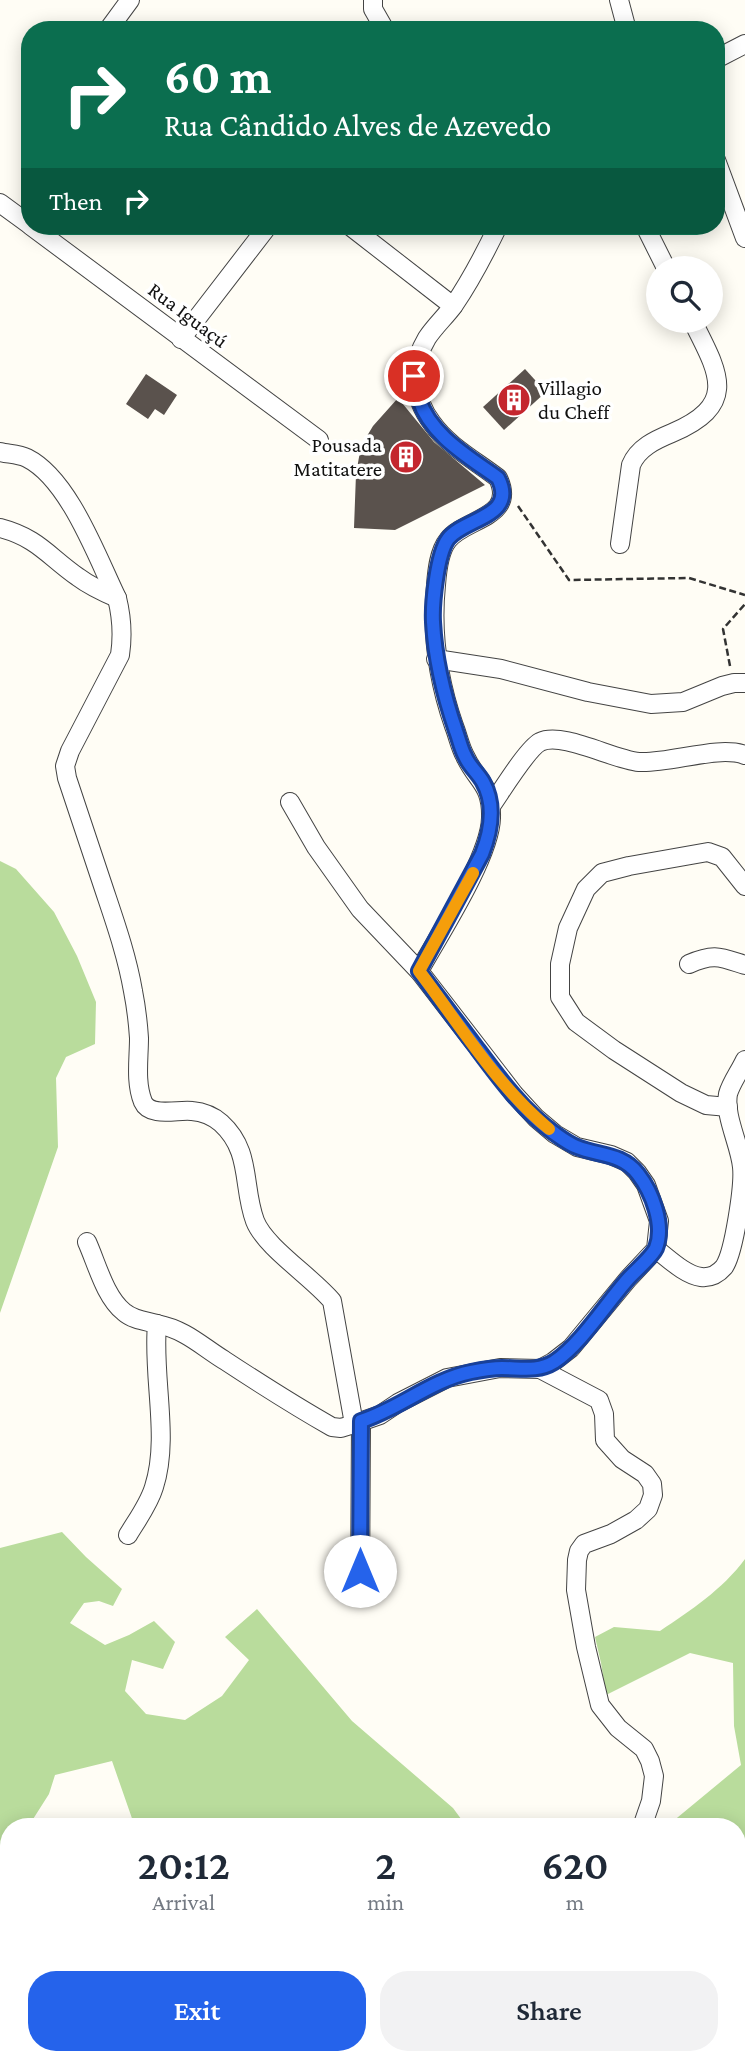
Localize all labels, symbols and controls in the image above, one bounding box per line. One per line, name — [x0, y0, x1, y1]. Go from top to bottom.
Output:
icon: right — [49, 49, 140, 140]
text: 60 m — [164, 49, 271, 104]
text: Rua Cândido Alves de Azevedo — [164, 107, 551, 143]
icon: right — [117, 182, 155, 220]
text: Then — [49, 187, 103, 216]
map controls — [646, 256, 723, 333]
button: search — [646, 256, 723, 333]
street label: Rua Iguaçú — [143, 277, 233, 353]
pin — [384, 346, 444, 406]
icon: arrive — [395, 357, 433, 395]
place label: Villagio du Cheff — [538, 376, 611, 424]
building icon: Villagio du Cheff — [495, 381, 533, 419]
place label: Pousada Matitatere — [294, 433, 382, 481]
building icon: Pousada Matitatere — [387, 438, 425, 476]
position arrow — [323, 1534, 397, 1608]
text: 20:12 — [137, 1841, 230, 1888]
text: 2 — [375, 1841, 396, 1888]
text: 620 — [542, 1841, 609, 1888]
text: Arrival — [152, 1889, 215, 1915]
text: min — [367, 1889, 404, 1915]
text: m — [566, 1889, 584, 1915]
button: Exit — [28, 1971, 366, 2051]
button: Share — [380, 1971, 718, 2051]

